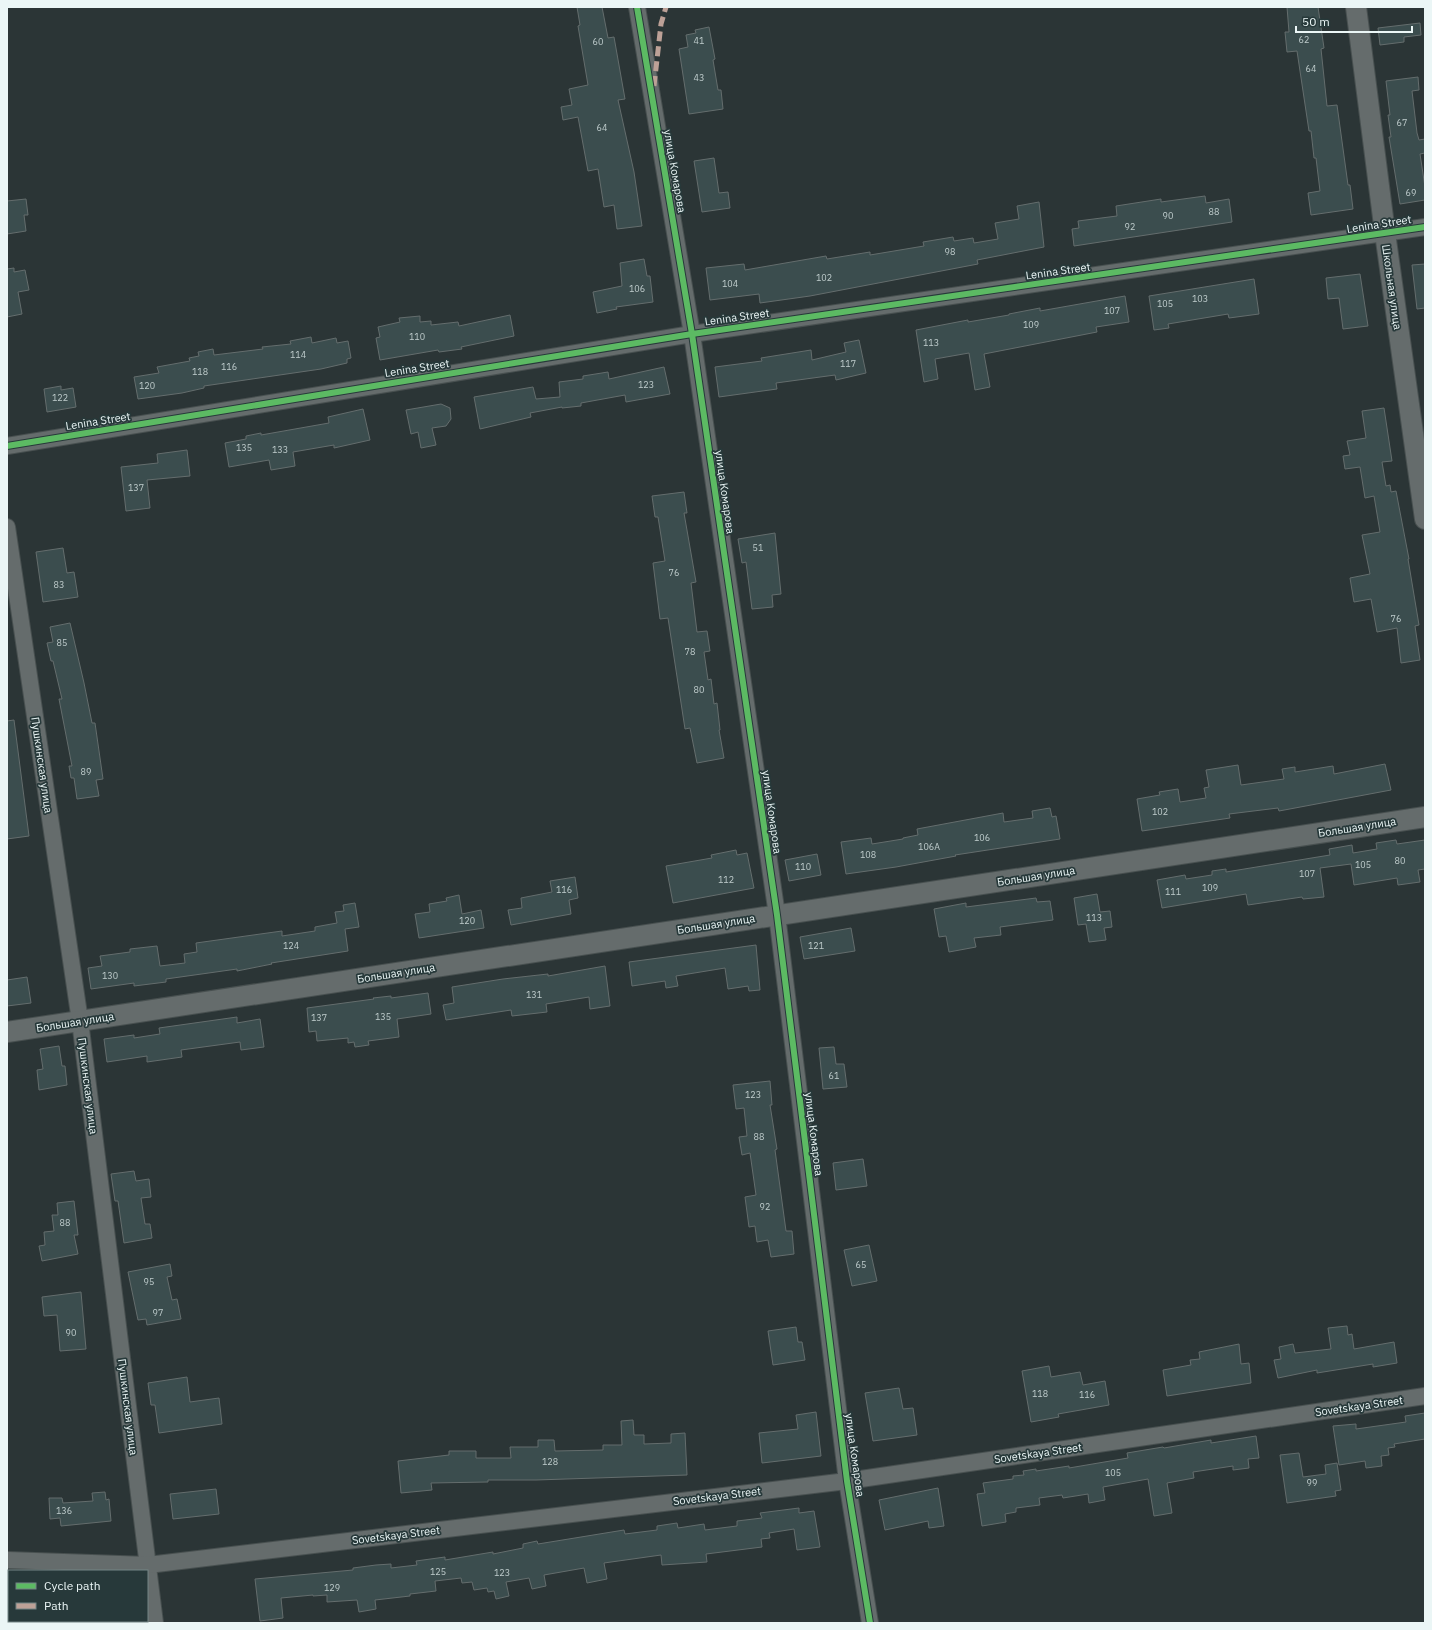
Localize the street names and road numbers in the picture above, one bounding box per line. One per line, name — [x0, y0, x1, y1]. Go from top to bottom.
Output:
street label: улица Комарова — [661, 128, 689, 214]
street label: Lenina Street — [1346, 212, 1412, 236]
street label: Школьная улица — [1379, 244, 1405, 331]
street label: Lenina Street — [1025, 260, 1091, 282]
street label: Lenina Street — [704, 306, 770, 328]
street label: Lenina Street — [384, 356, 450, 380]
street label: Lenina Street — [65, 409, 131, 433]
street label: улица Комарова — [712, 449, 738, 535]
street label: Пушкинская улица — [28, 716, 56, 814]
street label: улица Комарова — [759, 769, 785, 855]
street label: Большая улица — [1317, 814, 1397, 840]
street label: Большая улица — [996, 863, 1076, 889]
street label: Большая улица — [676, 911, 756, 937]
street label: Большая улица — [356, 960, 436, 986]
street label: Большая улица — [35, 1009, 115, 1035]
street label: Пушкинская улица — [75, 1037, 101, 1135]
street label: улица Комарова — [802, 1091, 826, 1177]
street label: Пушкинская улица — [115, 1358, 141, 1456]
street label: Sovetskaya Street — [1314, 1393, 1404, 1419]
street label: улица Комарова — [842, 1412, 868, 1498]
street label: Sovetskaya Street — [993, 1440, 1083, 1466]
street label: Sovetskaya Street — [672, 1484, 762, 1508]
street label: Sovetskaya Street — [351, 1523, 441, 1547]

